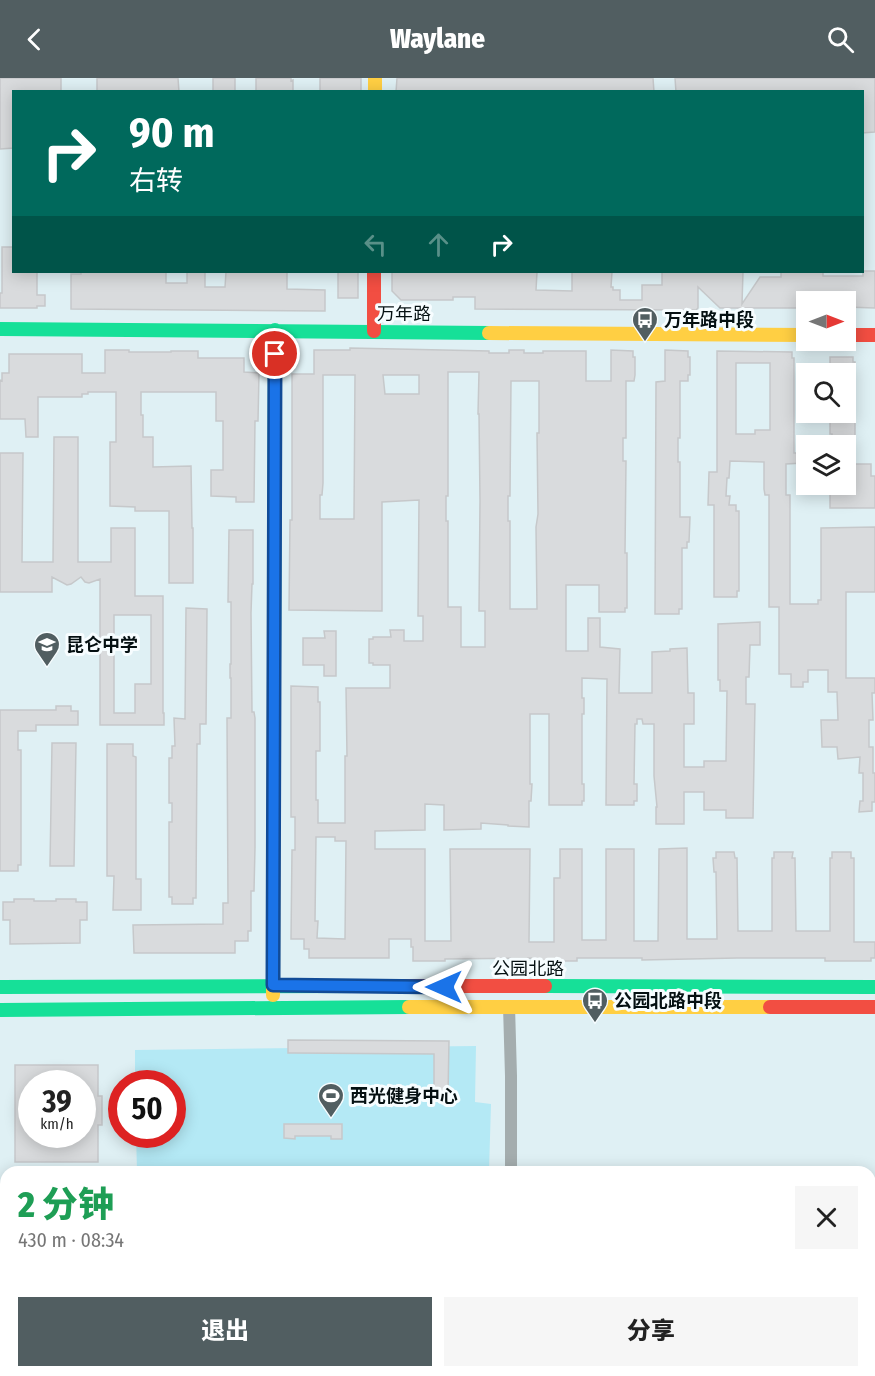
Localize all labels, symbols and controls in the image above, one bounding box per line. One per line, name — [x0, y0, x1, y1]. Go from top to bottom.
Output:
icon: back — [18, 23, 51, 56]
text: Waylane — [390, 23, 485, 55]
icon: search — [824, 23, 857, 56]
text: 90 m — [129, 108, 214, 158]
icon: right — [30, 114, 108, 192]
text: 右转 — [129, 165, 183, 197]
icon: left — [359, 228, 392, 261]
icon: ahead — [422, 228, 455, 261]
icon: right — [485, 228, 518, 261]
north arrow — [796, 291, 856, 351]
map controls — [796, 291, 856, 495]
street label: 万年路 — [377, 303, 431, 325]
bus stop icon: 万年路中段 — [630, 305, 660, 343]
place label: 万年路中段 — [664, 309, 754, 331]
pin — [249, 328, 300, 379]
icon: arrive — [258, 337, 291, 370]
button: search — [796, 363, 856, 423]
button: layers — [796, 435, 856, 495]
school or university icon: 昆仑中学 — [32, 630, 62, 668]
place label: 昆仑中学 — [66, 634, 138, 656]
position arrow — [412, 955, 476, 1019]
street label: 公园北路 — [492, 958, 564, 980]
bus stop icon: 公园北路中段 — [580, 986, 610, 1024]
place label: 公园北路中段 — [614, 990, 722, 1012]
speed limit sign: 50 — [108, 1070, 186, 1148]
sports icon: 西光健身中心 — [316, 1081, 346, 1119]
text: 39 — [42, 1084, 72, 1120]
place label: 西光健身中心 — [350, 1085, 458, 1107]
text: km/h — [40, 1115, 74, 1133]
text: 2 分钟 — [18, 1183, 114, 1227]
button: close — [795, 1186, 858, 1249]
text: 430 m · 08:34 — [18, 1228, 124, 1252]
button: 退出 — [18, 1297, 432, 1366]
button: 分享 — [444, 1297, 858, 1366]

